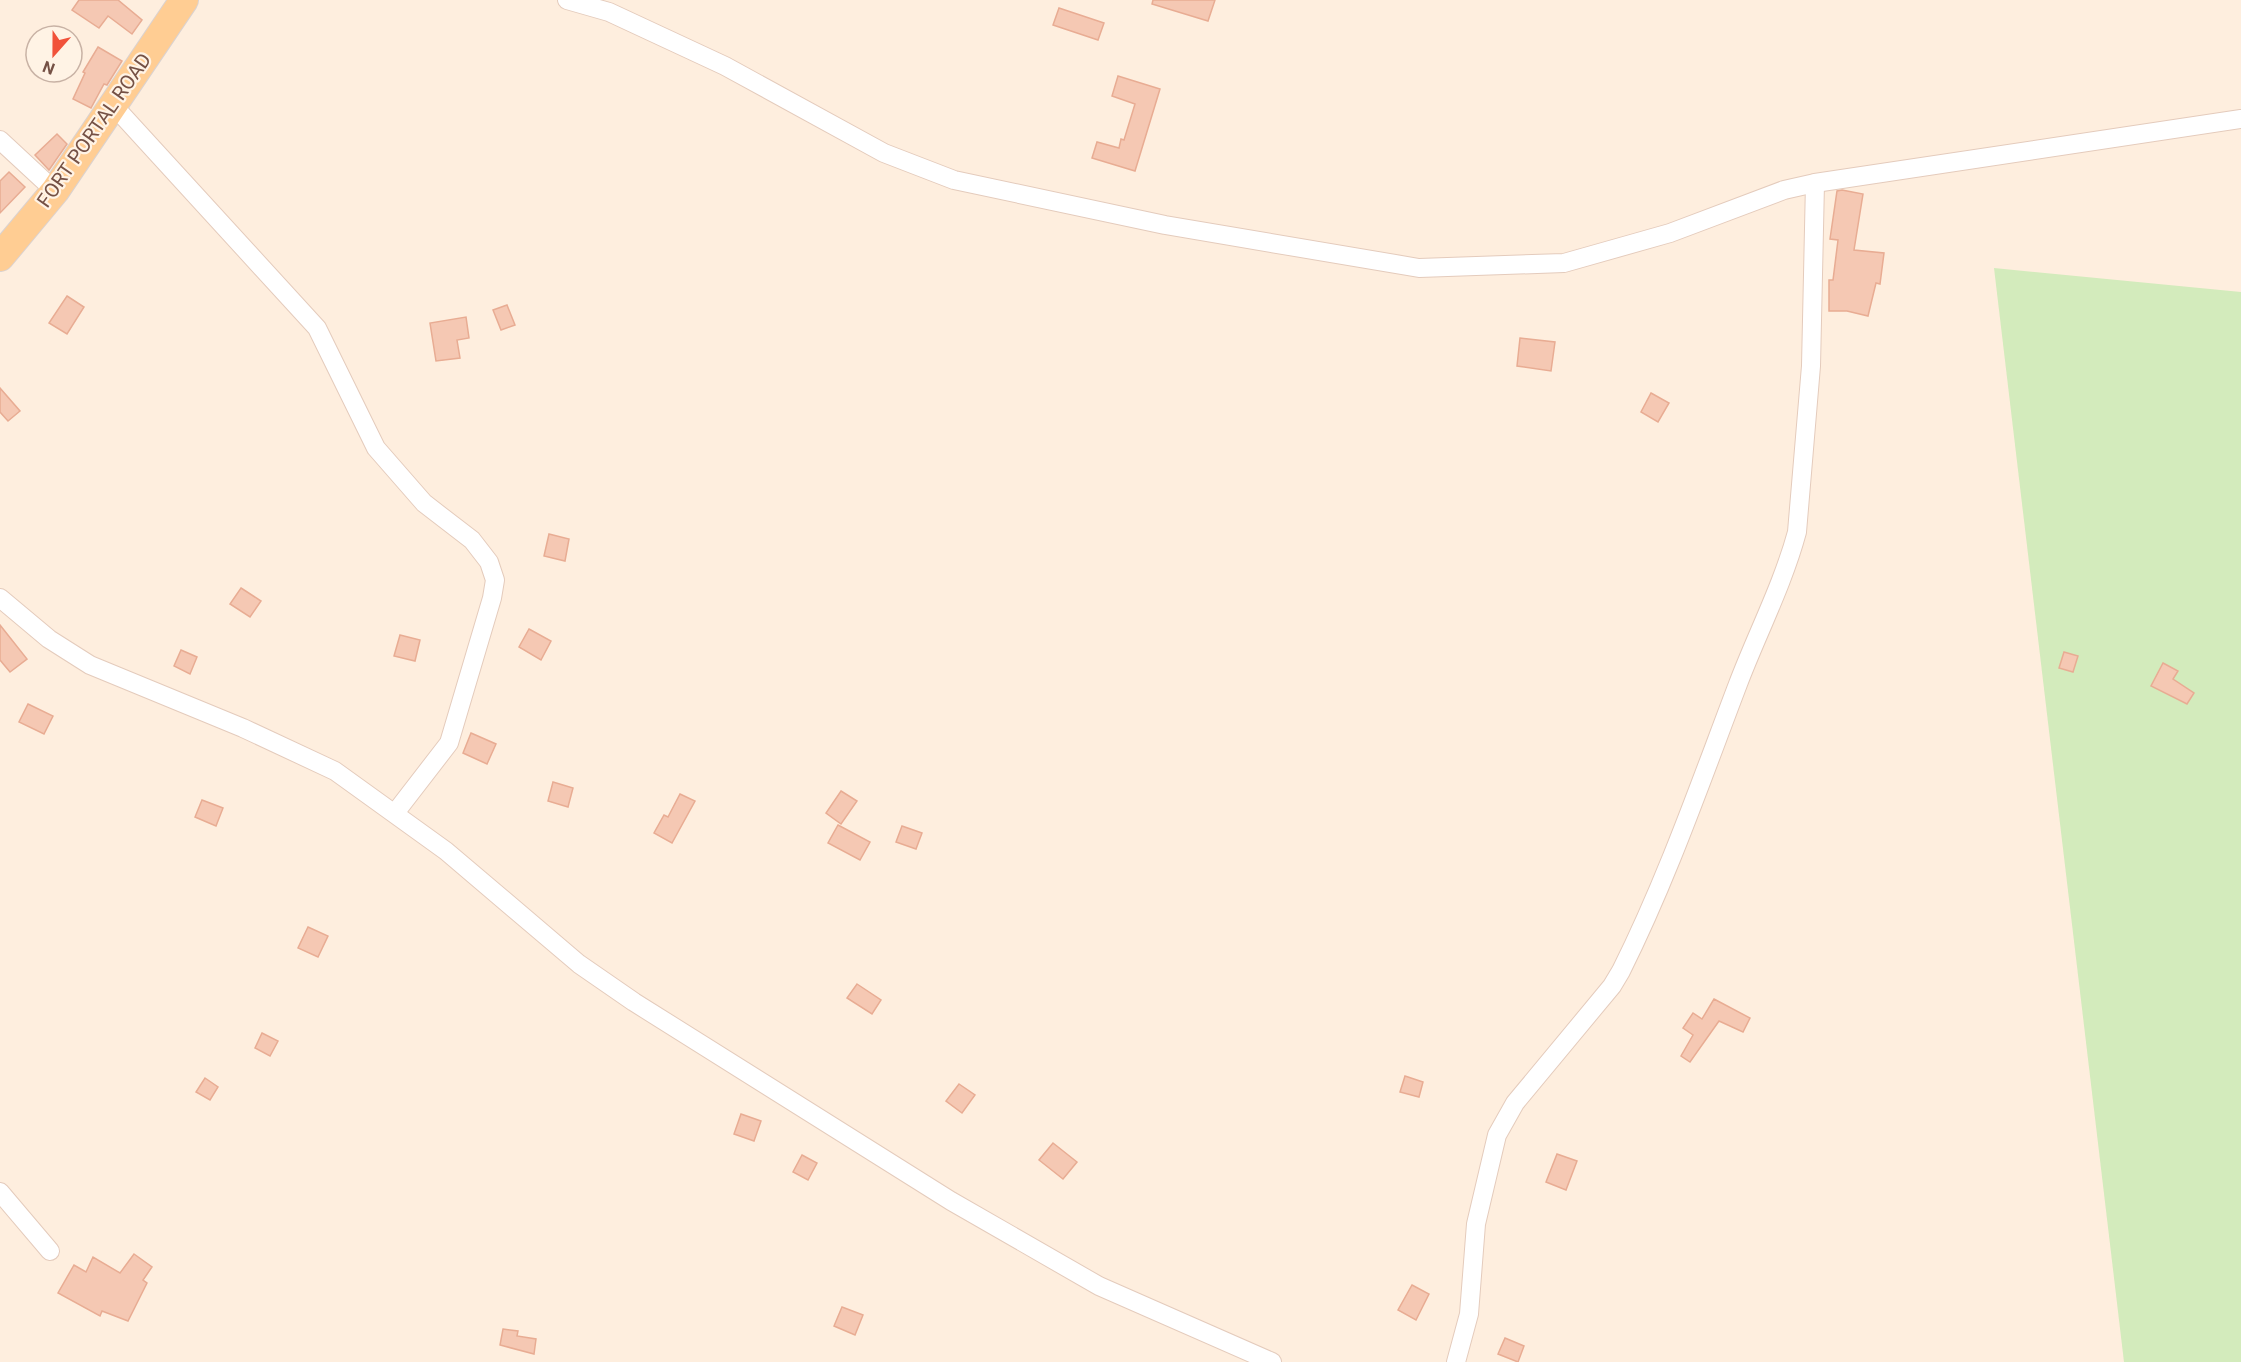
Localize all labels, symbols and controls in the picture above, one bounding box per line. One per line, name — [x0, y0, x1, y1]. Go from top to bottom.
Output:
north arrow — [24, 24, 84, 84]
street label: FORT PORTAL ROAD — [32, 48, 156, 212]
text: N — [40, 57, 57, 78]

